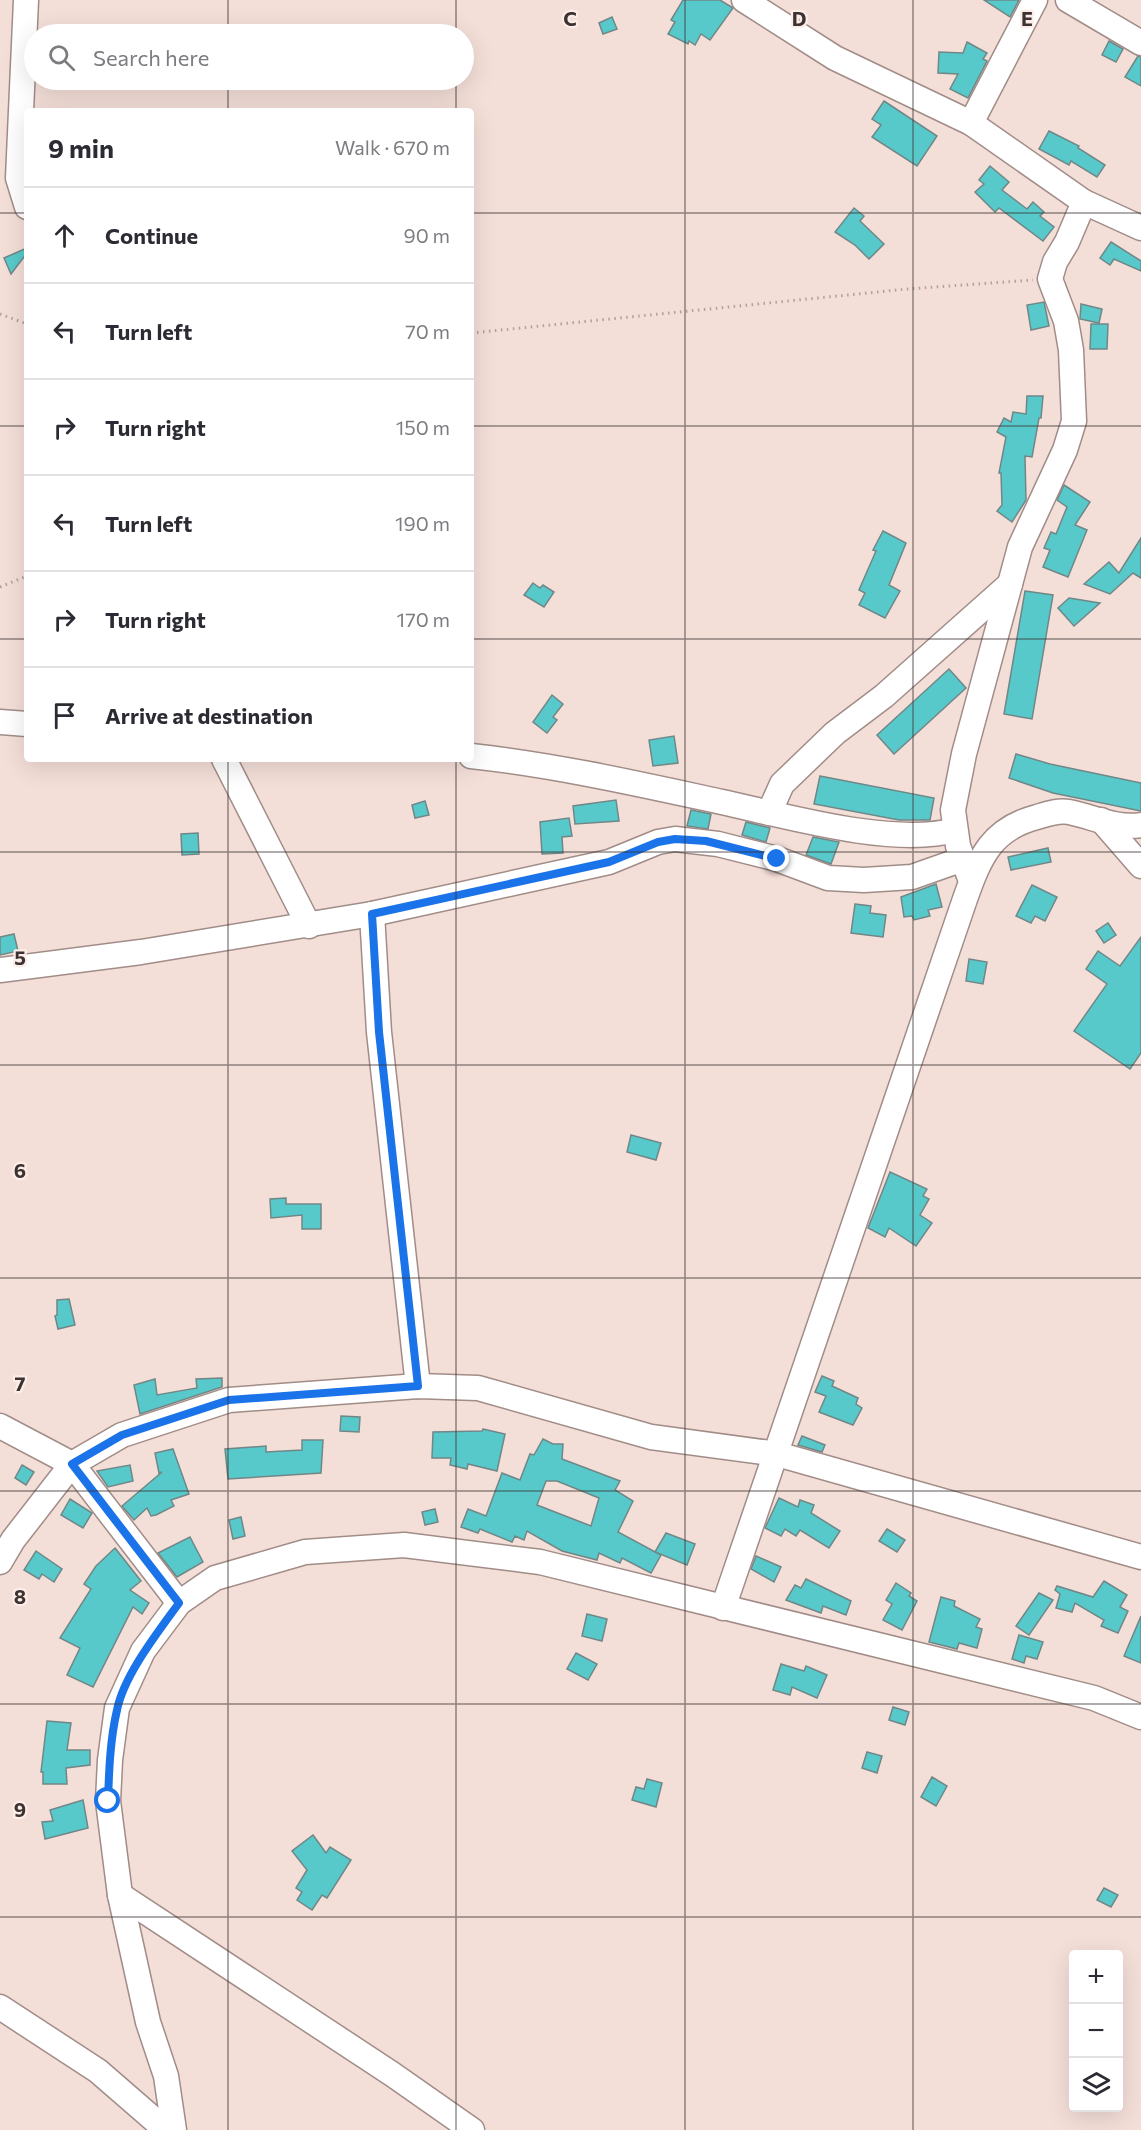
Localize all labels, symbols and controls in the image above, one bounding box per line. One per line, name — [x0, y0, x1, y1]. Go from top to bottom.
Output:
text: C — [563, 6, 577, 30]
text: D — [792, 6, 806, 30]
text: E — [1021, 6, 1033, 30]
search box — [24, 24, 474, 90]
icon: search — [45, 41, 78, 74]
text: Search here — [93, 44, 209, 71]
text: 9 min — [48, 132, 114, 163]
text: Walk · 670 m — [335, 135, 450, 159]
icon: ahead — [48, 219, 81, 252]
text: Continue — [105, 222, 198, 249]
text: 90 m — [404, 223, 450, 247]
icon: left — [48, 315, 81, 348]
text: Turn left — [105, 318, 192, 345]
text: 70 m — [405, 319, 450, 343]
icon: right — [48, 411, 81, 444]
text: Turn right — [105, 414, 206, 441]
text: 150 m — [396, 415, 450, 439]
icon: left — [48, 507, 81, 540]
text: Turn left — [105, 510, 192, 537]
text: 190 m — [395, 511, 450, 535]
icon: right — [48, 603, 81, 636]
text: Turn right — [105, 606, 206, 633]
text: 170 m — [397, 607, 450, 631]
icon: arrive — [48, 699, 81, 732]
text: Arrive at destination — [105, 702, 313, 729]
route end — [763, 845, 789, 871]
text: 5 — [14, 945, 26, 969]
text: 6 — [14, 1158, 26, 1182]
text: 7 — [15, 1371, 26, 1395]
text: 8 — [14, 1584, 26, 1608]
route start — [94, 1787, 120, 1813]
text: 9 — [14, 1797, 26, 1821]
map controls — [1069, 1950, 1123, 2112]
button: + — [1069, 1950, 1123, 2004]
button: − — [1069, 2004, 1123, 2058]
button: layers — [1069, 2058, 1123, 2112]

